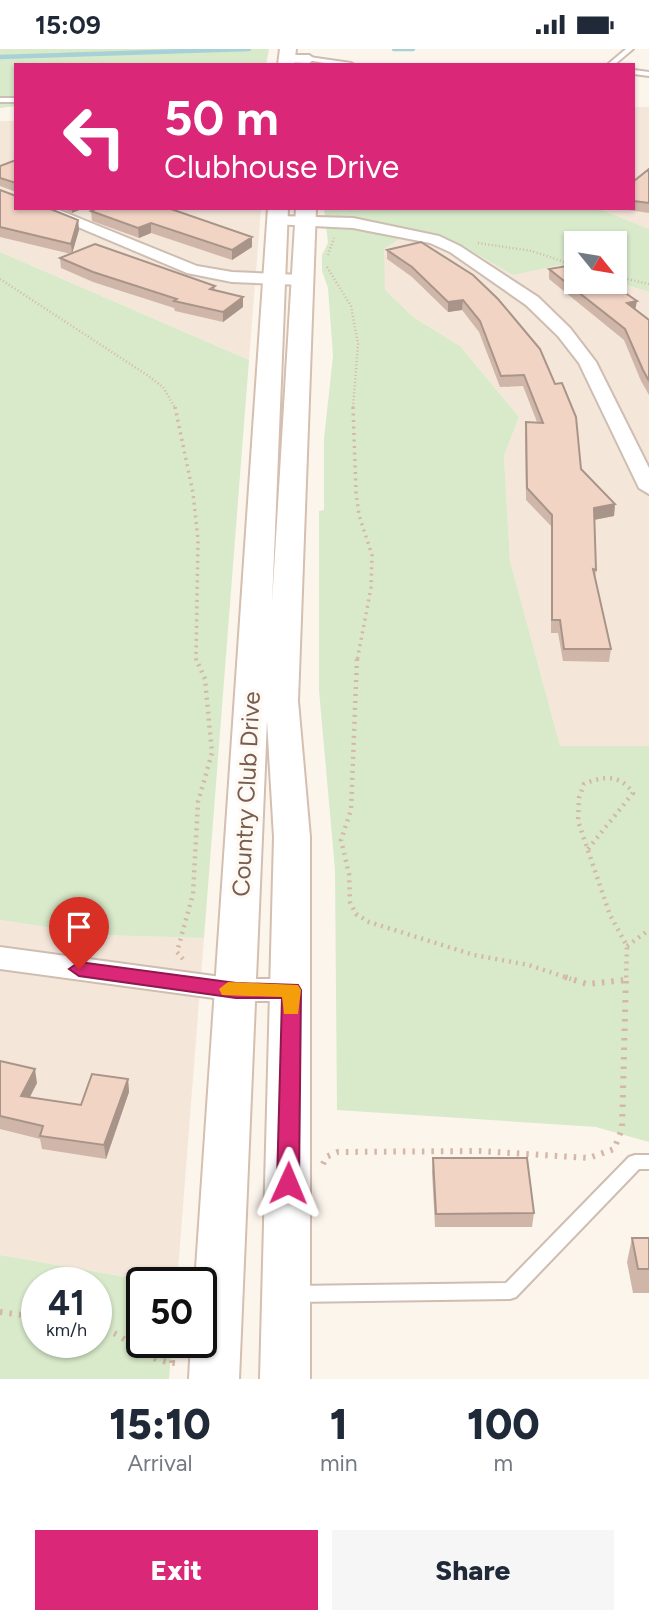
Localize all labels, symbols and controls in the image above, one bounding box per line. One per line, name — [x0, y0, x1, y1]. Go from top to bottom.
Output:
text: 15:09 — [35, 9, 101, 41]
text: 50 m — [164, 88, 279, 147]
icon: left — [49, 91, 140, 182]
text: Clubhouse Drive — [164, 148, 399, 186]
north arrow — [564, 231, 626, 294]
map controls — [564, 231, 627, 294]
street label: Country Club Drive — [226, 691, 266, 897]
pin — [49, 897, 109, 969]
icon: arrive — [60, 908, 98, 946]
position arrow — [251, 1146, 325, 1220]
speed limit sign: 50 — [126, 1267, 217, 1358]
text: 41 — [48, 1282, 85, 1324]
text: km/h — [46, 1319, 87, 1341]
text: 15:10 — [109, 1399, 211, 1450]
text: 1 — [330, 1399, 348, 1450]
text: 100 — [467, 1399, 540, 1450]
text: Arrival — [128, 1449, 192, 1477]
text: min — [320, 1449, 358, 1477]
text: m — [494, 1449, 513, 1477]
button: Exit — [35, 1530, 318, 1610]
button: Share — [332, 1530, 614, 1610]

